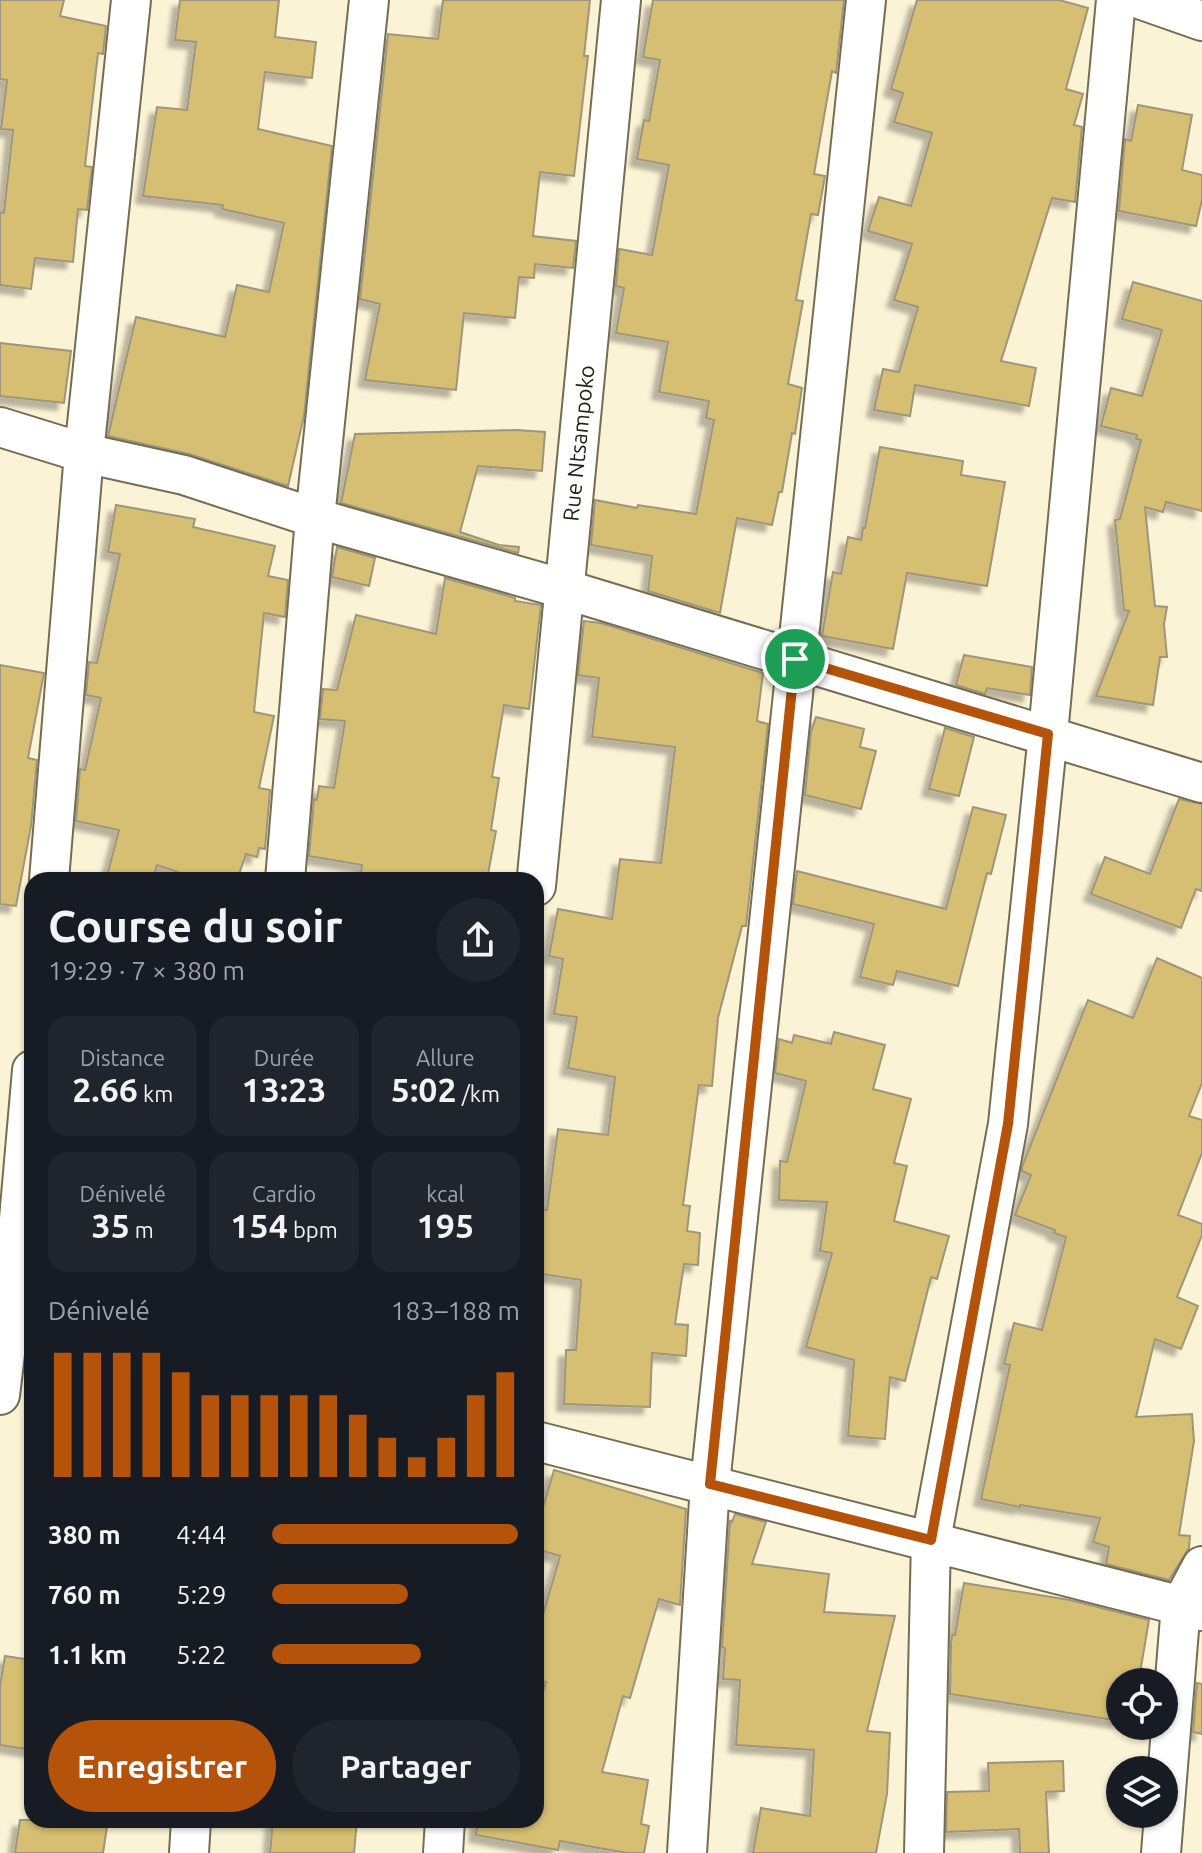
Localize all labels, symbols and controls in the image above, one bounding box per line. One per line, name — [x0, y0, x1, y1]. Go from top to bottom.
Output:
street label: Rue Ntsampoko — [557, 364, 599, 522]
pin — [761, 625, 829, 693]
icon: arrive — [773, 637, 817, 681]
button: share — [436, 898, 520, 982]
text: Course du soir — [48, 901, 343, 950]
text: 19:29 · 7 × 380 m — [48, 956, 245, 985]
text: Distance — [80, 1045, 165, 1070]
text: Durée — [254, 1045, 314, 1070]
text: Allure — [416, 1045, 475, 1070]
text: 2.66 — [72, 1070, 138, 1108]
text: 13:23 — [241, 1070, 327, 1108]
text: 5:02 — [391, 1070, 457, 1108]
text: km — [138, 1081, 173, 1106]
text: /km — [457, 1081, 500, 1106]
text: Dénivelé — [80, 1181, 166, 1206]
text: Cardio — [252, 1181, 316, 1206]
text: kcal — [426, 1181, 464, 1206]
text: 35 — [91, 1206, 130, 1244]
text: 154 — [230, 1206, 288, 1244]
text: 195 — [417, 1206, 474, 1244]
text: m — [130, 1217, 154, 1242]
text: bpm — [288, 1217, 338, 1242]
text: Dénivelé — [48, 1296, 150, 1325]
text: 183–188 m — [391, 1296, 520, 1325]
text: 380 m — [48, 1520, 121, 1549]
text: 4:44 — [176, 1520, 226, 1549]
text: 760 m — [48, 1580, 121, 1609]
text: 5:29 — [176, 1580, 226, 1609]
text: 1.1 km — [48, 1640, 127, 1669]
text: 5:22 — [176, 1640, 226, 1669]
map controls — [1106, 1668, 1178, 1828]
button: locate — [1106, 1668, 1178, 1740]
button: Enregistrer — [48, 1720, 276, 1812]
button: Partager — [292, 1720, 520, 1812]
button: layers — [1106, 1756, 1178, 1828]

